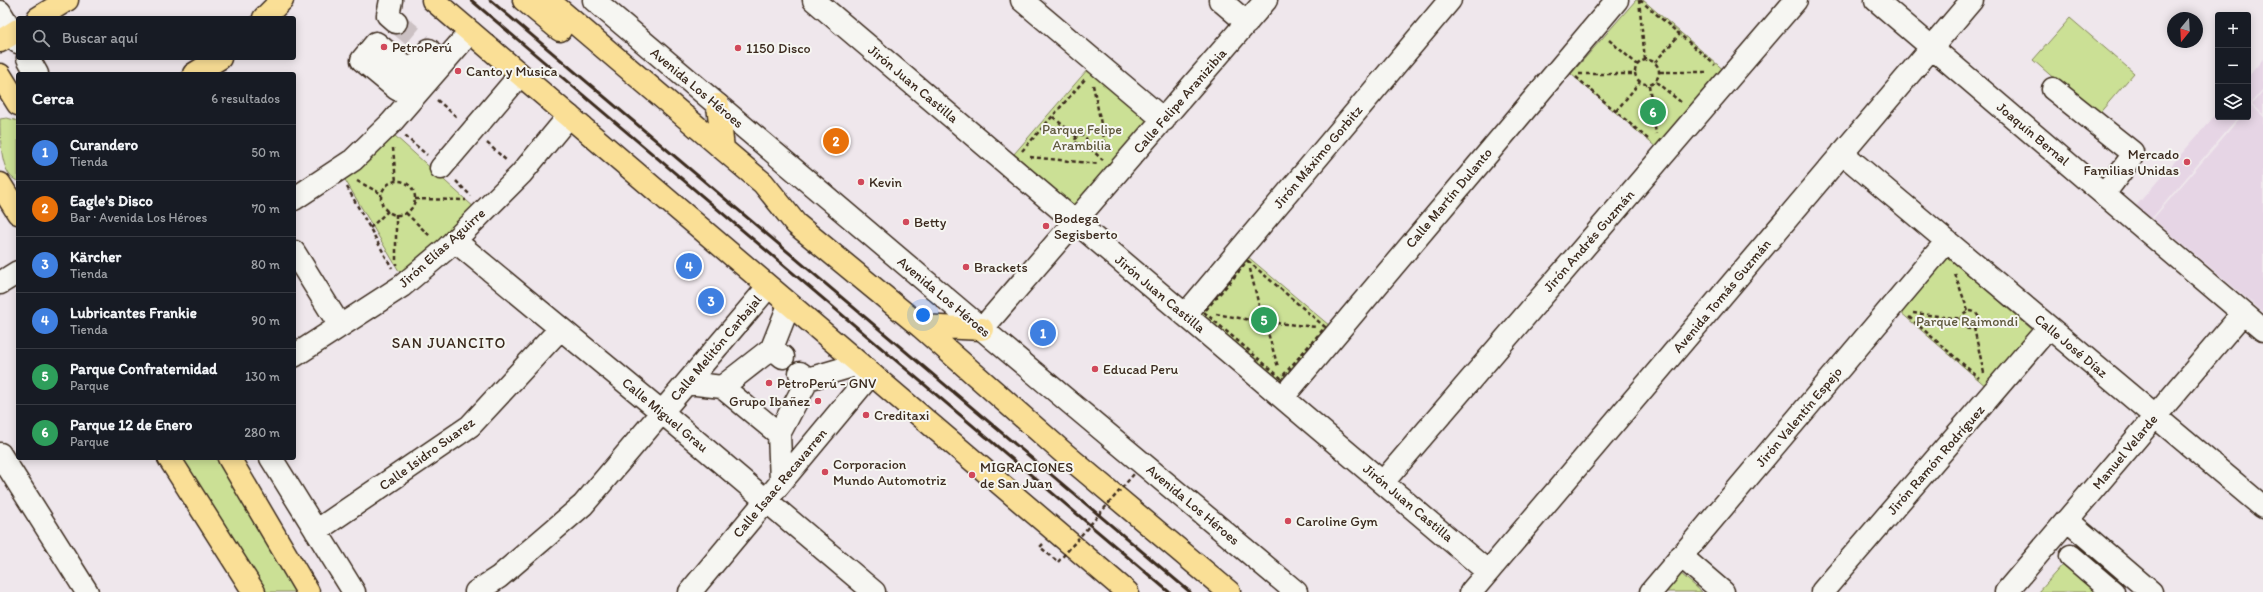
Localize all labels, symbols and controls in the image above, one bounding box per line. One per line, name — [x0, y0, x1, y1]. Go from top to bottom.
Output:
north arrow — [2167, 12, 2203, 48]
map controls — [2215, 12, 2251, 120]
button: + — [2215, 12, 2251, 48]
search box — [16, 16, 296, 60]
icon: search — [30, 27, 52, 49]
text: Buscar aquí — [62, 29, 138, 47]
place label: PetroPerú — [392, 39, 452, 56]
place label: 1150 Disco — [746, 40, 811, 57]
street label: Jirón Juan Castilla — [864, 41, 962, 127]
marker: PetroPerú — [379, 42, 389, 52]
marker: 1150 Disco — [733, 43, 743, 53]
street label: Avenida Los Héroes — [647, 44, 747, 132]
street label: Calle Felipe Aranizibia — [1130, 44, 1231, 157]
button: − — [2215, 48, 2251, 84]
place label: Canto y Musica — [466, 63, 557, 80]
marker: Canto y Musica — [453, 66, 463, 76]
button: layers — [2215, 84, 2251, 120]
text: Cerca — [32, 88, 74, 108]
text: 6 resultados — [211, 91, 280, 106]
pin: 6 — [1640, 97, 1666, 127]
street label: Joaquín Bernal — [1993, 99, 2073, 169]
street label: Jirón Máximo Gorbitz — [1270, 101, 1367, 212]
park label: Parque Felipe Arambilia — [1042, 121, 1122, 154]
pin: 2 — [823, 126, 849, 156]
text: Curandero — [70, 136, 138, 154]
street label: Calle Martín Dulanto — [1402, 144, 1496, 252]
text: 1 — [42, 145, 48, 160]
text: 50 m — [251, 145, 280, 160]
place label: Mercado Familias Unidas — [2084, 146, 2179, 179]
text: Tienda — [70, 154, 108, 169]
marker: Mercado Familias Unidas — [2182, 157, 2192, 167]
place label: Kevin — [869, 174, 903, 191]
marker: Kevin — [856, 177, 866, 187]
street label: Jirón Andrés Guzmán — [1540, 186, 1638, 296]
text: Eagle's Disco — [70, 192, 153, 210]
text: 2 — [42, 201, 48, 216]
text: 70 m — [252, 201, 280, 216]
street label: Jirón Elías Aguirre — [395, 204, 489, 291]
text: Bar · Avenida Los Héroes — [70, 210, 207, 225]
place label: Bodega Segisberto — [1054, 210, 1118, 243]
place label: Betty — [914, 214, 947, 231]
marker: Betty — [901, 217, 911, 227]
marker: Bodega Segisberto — [1041, 221, 1051, 231]
street label: Avenida Tomás Guzmán — [1669, 235, 1775, 356]
text: Kärcher — [70, 248, 121, 266]
pin: 4 — [676, 251, 702, 281]
street label: Jirón Juan Castilla — [1111, 251, 1209, 337]
street label: Avenida Los Héroes — [894, 253, 994, 341]
text: 3 — [41, 257, 49, 272]
text: 80 m — [251, 257, 280, 272]
place label: Brackets — [974, 259, 1028, 276]
marker: Brackets — [961, 262, 971, 272]
text: Tienda — [70, 266, 108, 281]
pin: 3 — [698, 286, 724, 316]
street label: Calle Melitón Carbajal — [667, 291, 765, 405]
text: Lubricantes Frankie — [70, 304, 197, 322]
your location — [913, 305, 933, 325]
pin: 5 — [1251, 305, 1277, 335]
street label: Calle José Díaz — [2031, 310, 2111, 382]
text: 4 — [41, 313, 49, 328]
text: 90 m — [251, 313, 280, 328]
park label: Parque Raimondi — [1916, 313, 2018, 330]
pin: 1 — [1030, 318, 1056, 348]
text: Tienda — [70, 322, 108, 337]
district label: SAN JUANCITO — [392, 334, 506, 352]
text: Parque Confraternidad — [70, 360, 217, 378]
place label: Educad Peru — [1103, 361, 1179, 378]
street label: Jirón Valentín Espejo — [1752, 363, 1846, 471]
marker: Educad Peru — [1090, 364, 1100, 374]
text: 5 — [42, 369, 48, 384]
text: 130 m — [245, 369, 280, 384]
street label: Calle Miguel Grau — [618, 374, 712, 456]
place label: PetroPerú - GNV — [777, 375, 877, 392]
text: Parque — [70, 378, 109, 393]
marker: PetroPerú - GNV — [764, 378, 774, 388]
place label: Grupo Ibañez — [729, 393, 810, 410]
marker: Grupo Ibañez — [813, 396, 823, 406]
street label: Jirón Ramón Rodríguez — [1884, 401, 1989, 518]
place label: Creditaxi — [874, 407, 929, 424]
marker: Creditaxi — [861, 410, 871, 420]
street label: Manuel Velarde — [2089, 411, 2161, 493]
street label: Calle Isidro Suarez — [376, 413, 478, 494]
text: Parque 12 de Enero — [70, 416, 192, 434]
text: 6 — [42, 425, 48, 440]
text: 280 m — [244, 425, 280, 440]
street label: Calle Isaac Recavarren — [729, 425, 831, 541]
text: Parque — [70, 434, 109, 449]
place label: Corporacion Mundo Automotriz — [833, 456, 947, 489]
place label: MIGRACIONES de San Juan — [980, 459, 1073, 492]
street label: Jirón Juan Castilla — [1359, 460, 1457, 546]
street label: Avenida Los Héroes — [1143, 461, 1243, 549]
marker: Corporacion Mundo Automotriz — [820, 467, 830, 477]
marker: MIGRACIONES de San Juan — [967, 470, 977, 480]
place label: Caroline Gym — [1296, 513, 1378, 530]
marker: Caroline Gym — [1283, 516, 1293, 526]

